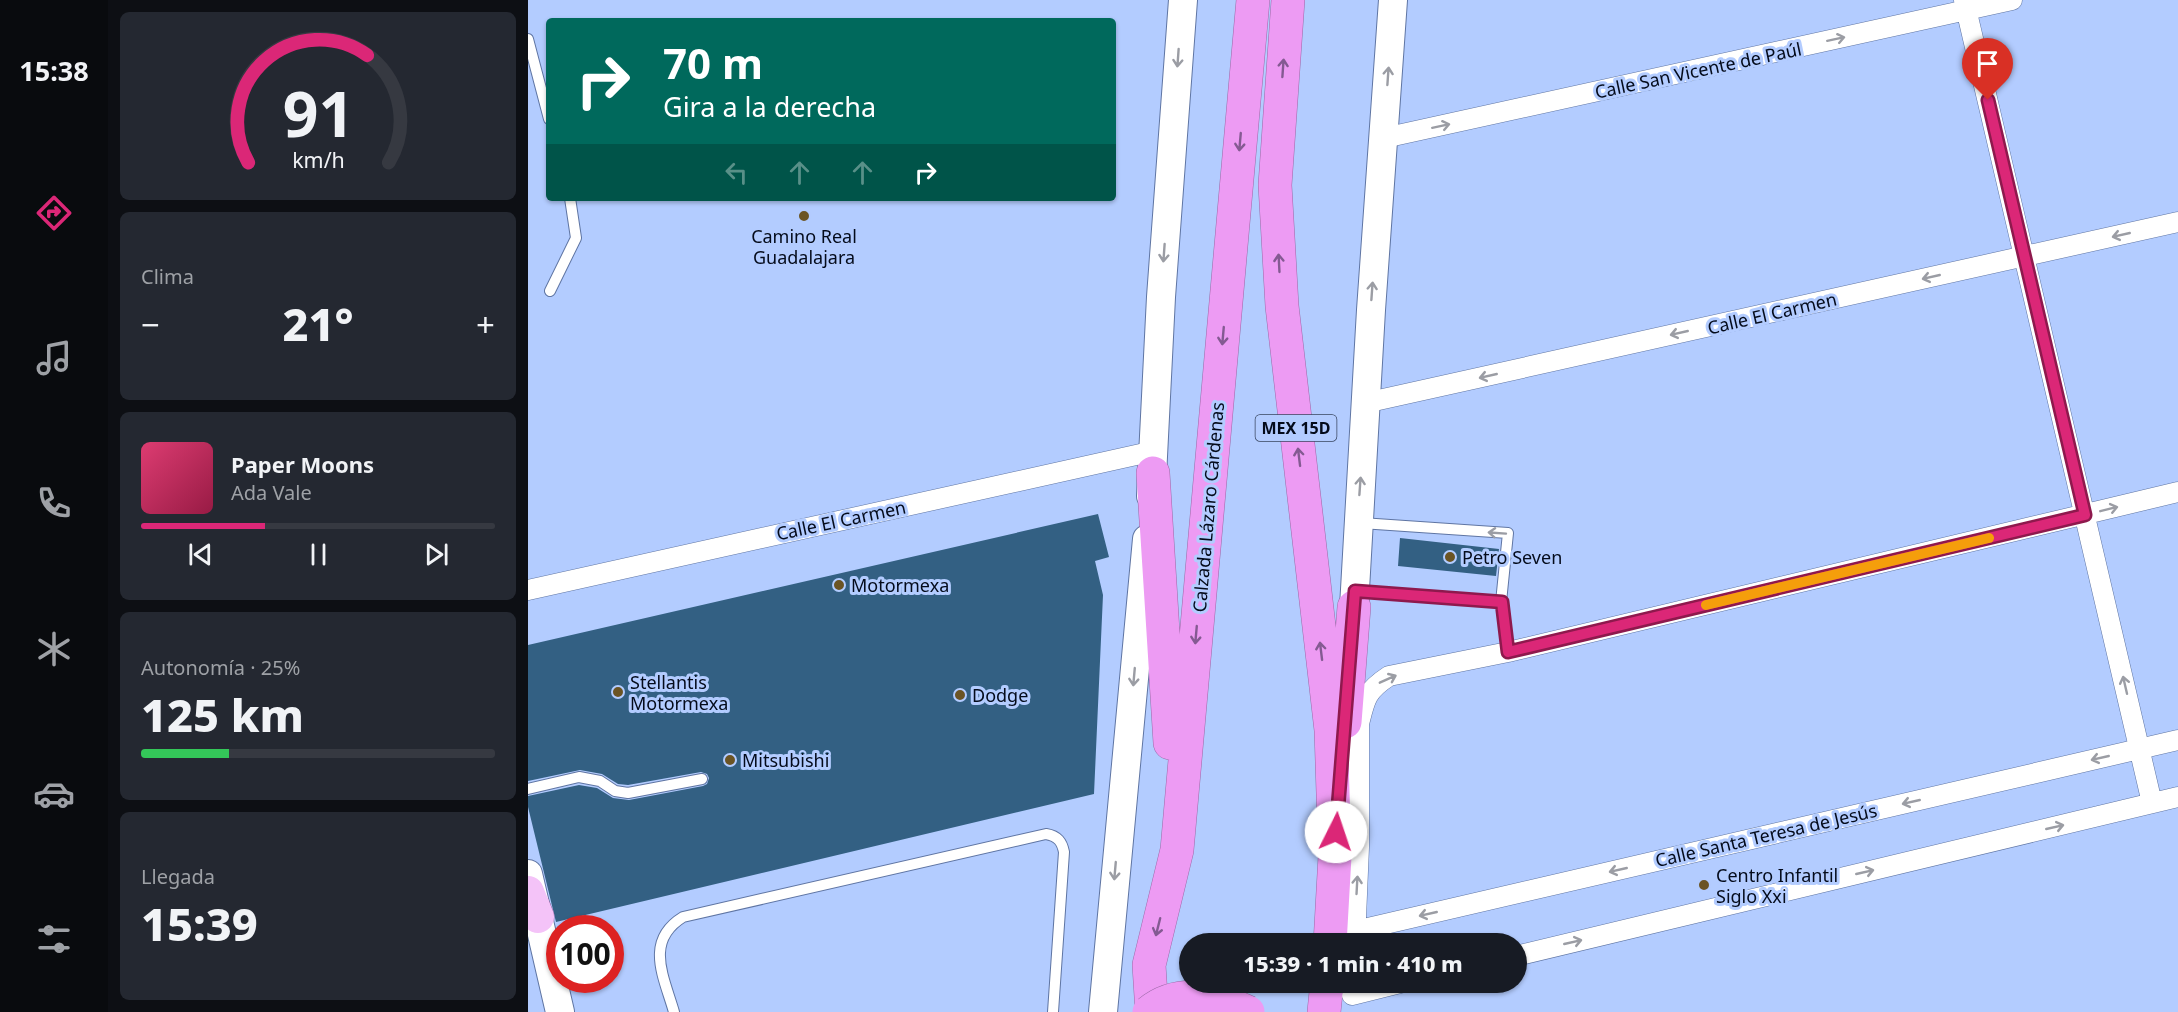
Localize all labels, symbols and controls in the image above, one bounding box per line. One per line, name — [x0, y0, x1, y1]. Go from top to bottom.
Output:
one-way arrow — [1827, 33, 1846, 45]
text: 70 m — [663, 34, 763, 91]
street label: Calle San Vicente de Paúl — [1592, 36, 1804, 104]
pin — [1962, 38, 2013, 100]
icon: right — [564, 42, 642, 120]
icon: arrive — [1971, 47, 2004, 80]
one-way arrow — [1172, 48, 1183, 68]
text: 15:38 — [19, 52, 89, 89]
one-way arrow — [1278, 59, 1289, 79]
one-way arrow — [1383, 66, 1394, 86]
text: 91 — [282, 70, 354, 155]
text: Gira a la derecha — [663, 88, 876, 125]
one-way arrow — [1430, 120, 1450, 131]
one-way arrow — [1235, 131, 1246, 151]
text: km/h — [292, 145, 344, 174]
icon: left — [720, 156, 753, 189]
icon: ahead — [783, 156, 816, 189]
icon: ahead — [846, 156, 879, 189]
icon: right — [909, 156, 942, 189]
icon: directions — [33, 192, 75, 234]
marker: Camino Real Guadalajara — [797, 209, 811, 223]
place label: Camino Real Guadalajara — [751, 224, 857, 269]
one-way arrow — [2112, 229, 2131, 241]
one-way arrow — [1158, 242, 1169, 262]
one-way arrow — [1274, 254, 1285, 274]
text: Clima — [141, 263, 194, 290]
one-way arrow — [1921, 272, 1940, 284]
one-way arrow — [1367, 282, 1378, 302]
street label: Calle El Carmen — [1705, 286, 1839, 340]
text: 21° — [282, 293, 354, 354]
text: − — [141, 302, 160, 347]
text: + — [476, 302, 495, 347]
one-way arrow — [1217, 326, 1228, 346]
one-way arrow — [1670, 328, 1689, 340]
icon: music — [33, 337, 75, 379]
one-way arrow — [1479, 370, 1498, 382]
street label: Calzada Lázaro Cárdenas — [1187, 401, 1229, 613]
road number: MEX 15D — [1256, 415, 1336, 441]
one-way arrow — [1293, 448, 1304, 467]
text: Paper Moons — [231, 449, 374, 479]
one-way arrow — [1355, 477, 1366, 497]
text: Ada Vale — [231, 479, 312, 506]
icon: phone — [33, 482, 75, 524]
street label: Calle El Carmen — [774, 495, 908, 545]
one-way arrow — [2100, 503, 2119, 515]
one-way arrow — [1488, 527, 1508, 538]
icon: previous — [184, 538, 217, 571]
icon: pause — [302, 538, 335, 571]
icon: next — [420, 538, 453, 571]
place label: Petro Seven — [1462, 545, 1562, 569]
marker: Petro Seven — [1443, 550, 1457, 564]
place label: Motormexa — [851, 573, 949, 597]
marker: Motormexa — [832, 578, 846, 592]
one-way arrow — [1191, 625, 1202, 644]
icon: climate — [33, 628, 75, 670]
one-way arrow — [1315, 641, 1326, 661]
text: Autonomía · 25% — [141, 654, 300, 681]
one-way arrow — [1128, 667, 1139, 687]
place label: Stellantis Motormexa — [630, 670, 728, 715]
one-way arrow — [1379, 672, 1397, 684]
one-way arrow — [2118, 676, 2130, 695]
place label: Dodge — [972, 683, 1028, 707]
text: 125 km — [141, 684, 304, 745]
marker: Stellantis Motormexa — [611, 685, 625, 699]
marker: Dodge — [953, 688, 967, 702]
place label: Mitsubishi — [742, 748, 829, 772]
marker: Mitsubishi — [723, 753, 737, 767]
one-way arrow — [2091, 753, 2111, 764]
icon: car — [33, 773, 75, 815]
one-way arrow — [1901, 797, 1921, 808]
street label: Calle Santa Teresa de Jesús — [1653, 798, 1879, 872]
position arrow — [1304, 800, 1368, 864]
one-way arrow — [2045, 820, 2064, 832]
one-way arrow — [1109, 861, 1120, 881]
text: Llegada — [141, 863, 215, 890]
place label: Centro Infantil Siglo Xxi — [1716, 863, 1838, 908]
one-way arrow — [1609, 864, 1628, 876]
one-way arrow — [1855, 866, 1874, 878]
one-way arrow — [1352, 876, 1363, 896]
marker: Centro Infantil Siglo Xxi — [1697, 878, 1711, 892]
text: 15:39 — [141, 893, 258, 954]
one-way arrow — [1419, 908, 1438, 920]
speed limit sign: 100 — [546, 915, 624, 993]
one-way arrow — [1152, 917, 1164, 936]
icon: filters — [33, 918, 75, 960]
one-way arrow — [1563, 936, 1583, 947]
text: 15:39 · 1 min · 410 m — [1243, 948, 1463, 978]

